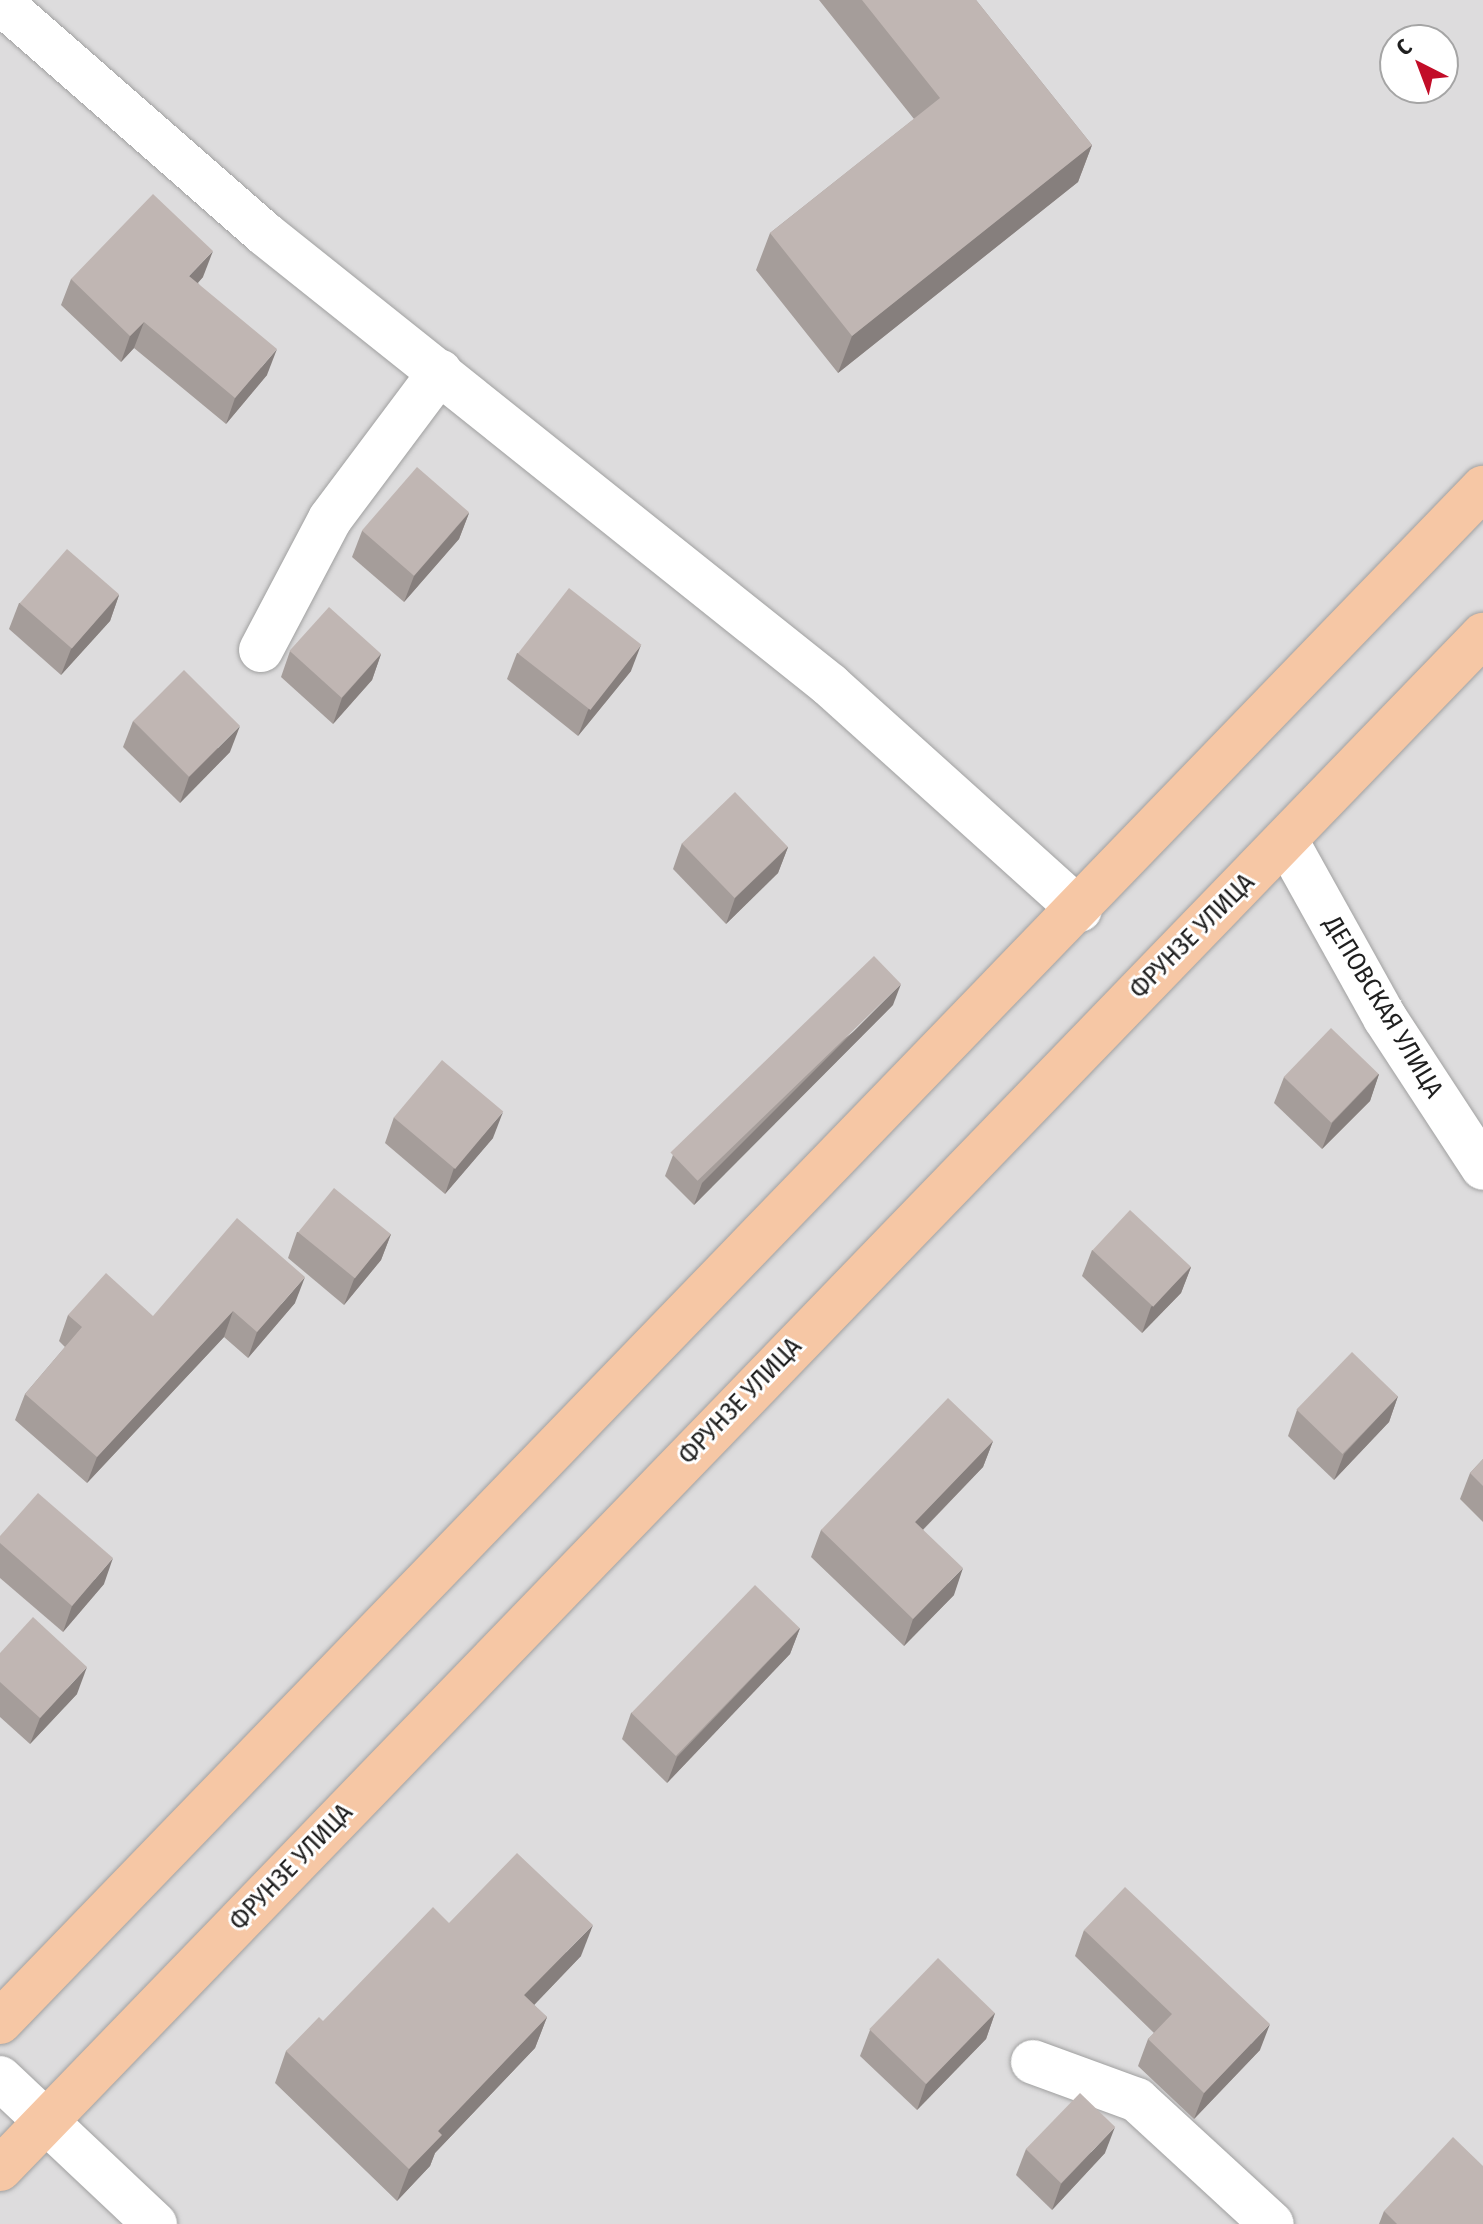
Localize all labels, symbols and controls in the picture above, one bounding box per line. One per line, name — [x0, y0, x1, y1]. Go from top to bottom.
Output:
north arrow — [1379, 24, 1459, 104]
text: С — [1391, 33, 1417, 61]
street label: ФРУНЗЕ УЛИЦА — [1123, 867, 1261, 1005]
street label: ДЕПОВСКАЯ УЛИЦА — [1316, 910, 1450, 1104]
street label: ФРУНЗЕ УЛИЦА — [672, 1331, 808, 1471]
street label: ФРУНЗЕ УЛИЦА — [223, 1797, 359, 1937]

